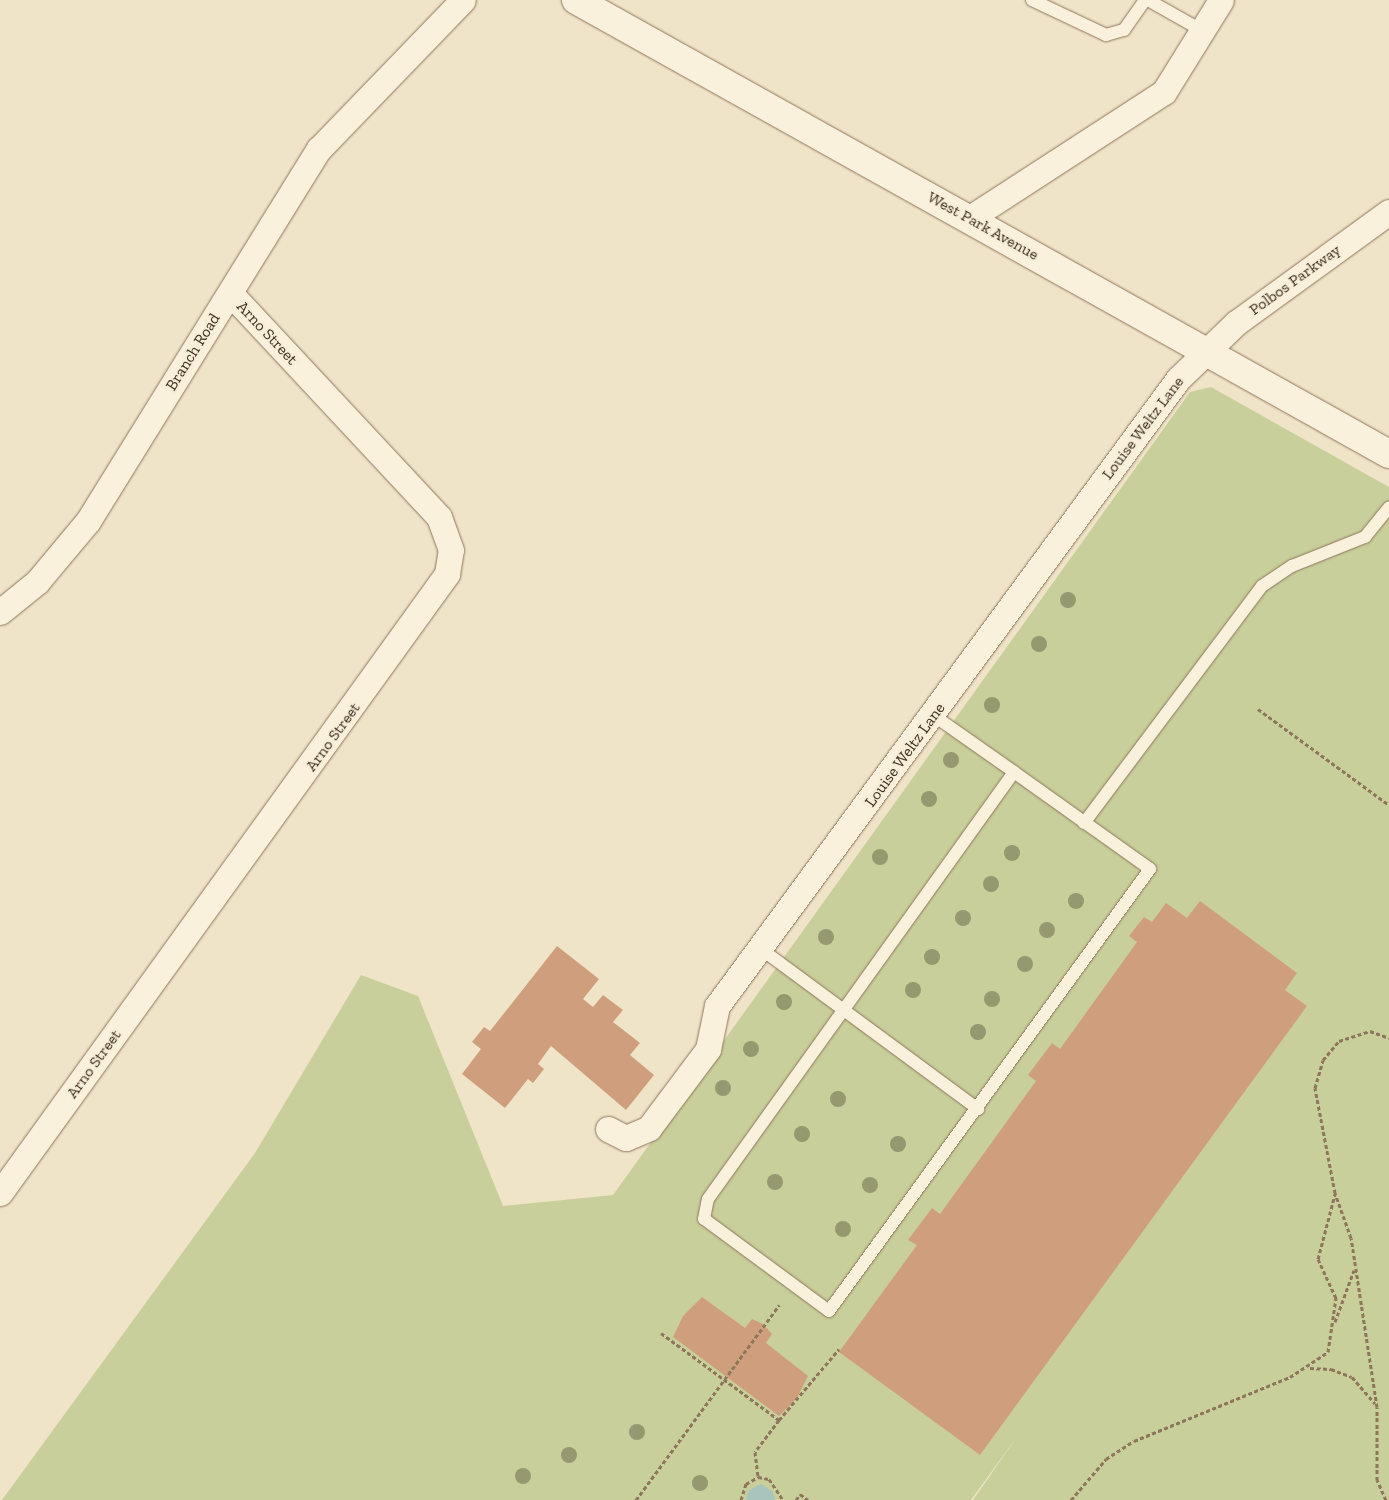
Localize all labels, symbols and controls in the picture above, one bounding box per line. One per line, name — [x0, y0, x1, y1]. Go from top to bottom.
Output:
street label: West Park Avenue — [924, 187, 1042, 265]
street label: Polbos Parkway — [1246, 240, 1344, 320]
street label: Arno Street — [233, 297, 301, 369]
street label: Branch Road — [162, 310, 224, 394]
street label: Louise Weltz Lane — [1098, 372, 1188, 484]
street label: Arno Street — [302, 699, 364, 775]
street label: Louise Weltz Lane — [861, 699, 949, 811]
street label: Arno Street — [63, 1026, 125, 1102]

